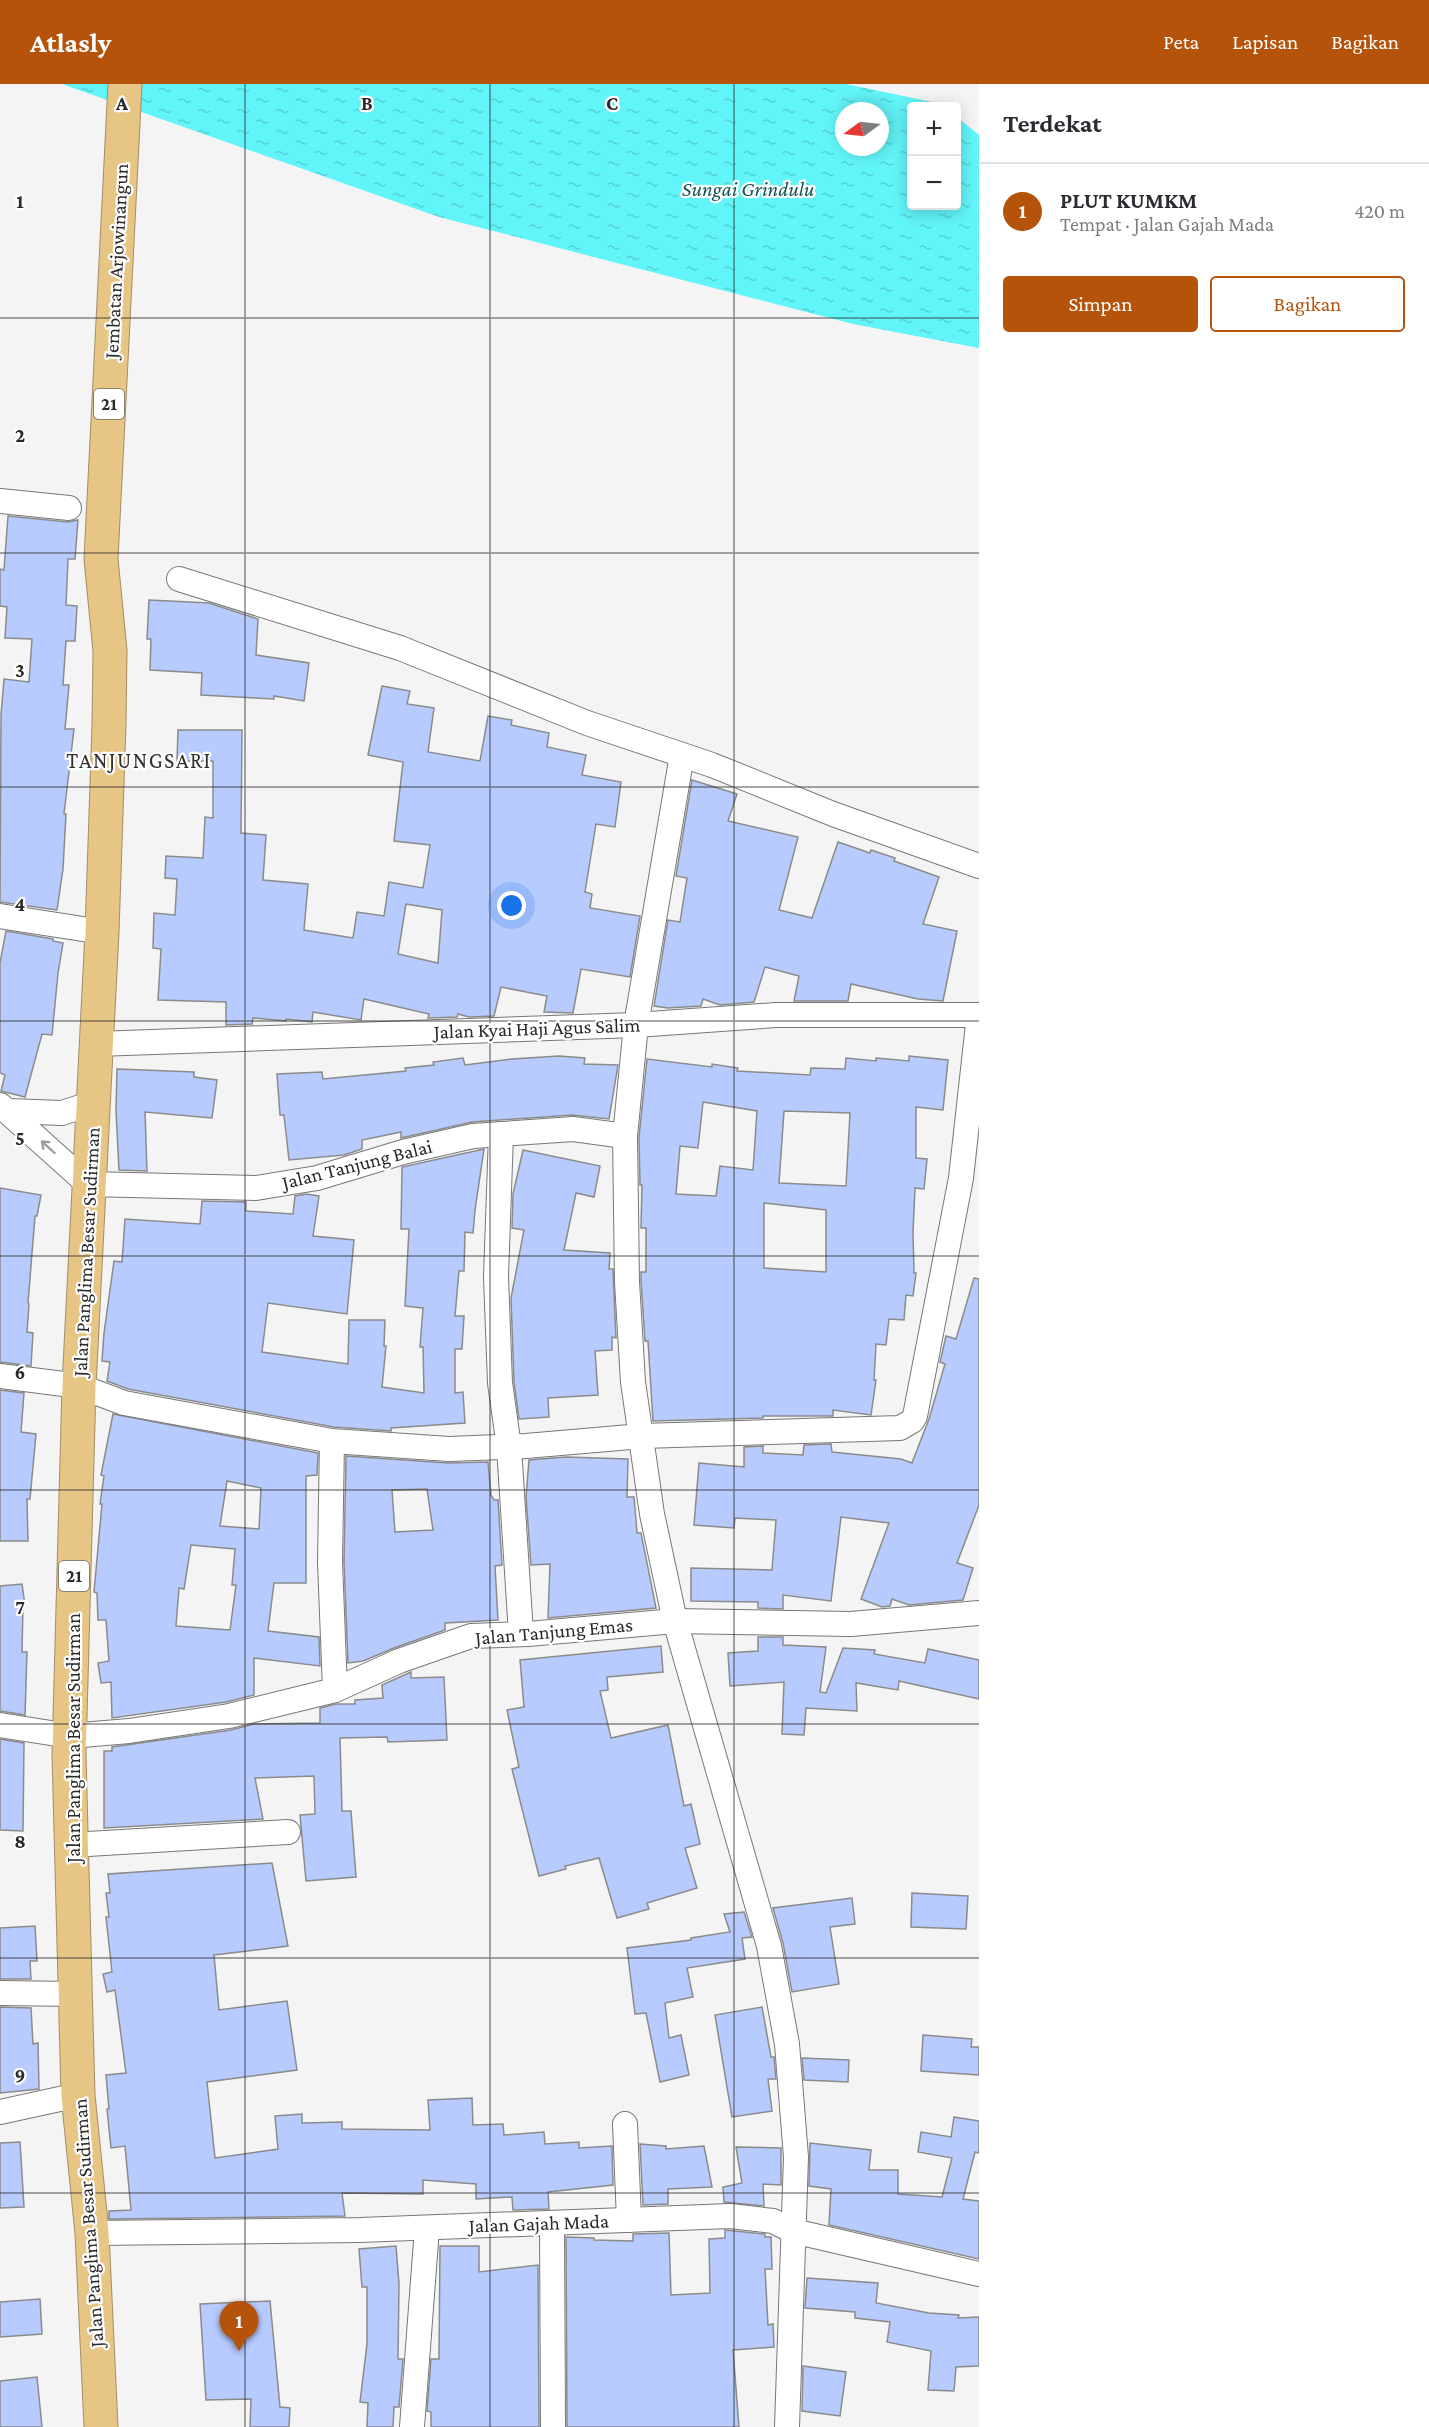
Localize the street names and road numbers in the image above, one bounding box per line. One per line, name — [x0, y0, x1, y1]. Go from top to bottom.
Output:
street label: Jembatan Arjowinangun — [100, 162, 133, 361]
road number: 21 — [94, 389, 124, 419]
street label: Jalan Kyai Haji Agus Salim — [431, 1013, 641, 1044]
street label: Jalan Panglima Besar Sudirman — [68, 1126, 105, 1379]
street label: Jalan Tanjung Balai — [278, 1135, 435, 1195]
road number: 21 — [59, 1561, 89, 1591]
street label: Jalan Panglima Besar Sudirman — [62, 1613, 85, 1865]
street label: Jalan Tanjung Emas — [472, 1613, 634, 1650]
street label: Jalan Panglima Besar Sudirman — [68, 2097, 109, 2350]
street label: Jalan Gajah Mada — [466, 2210, 610, 2238]

